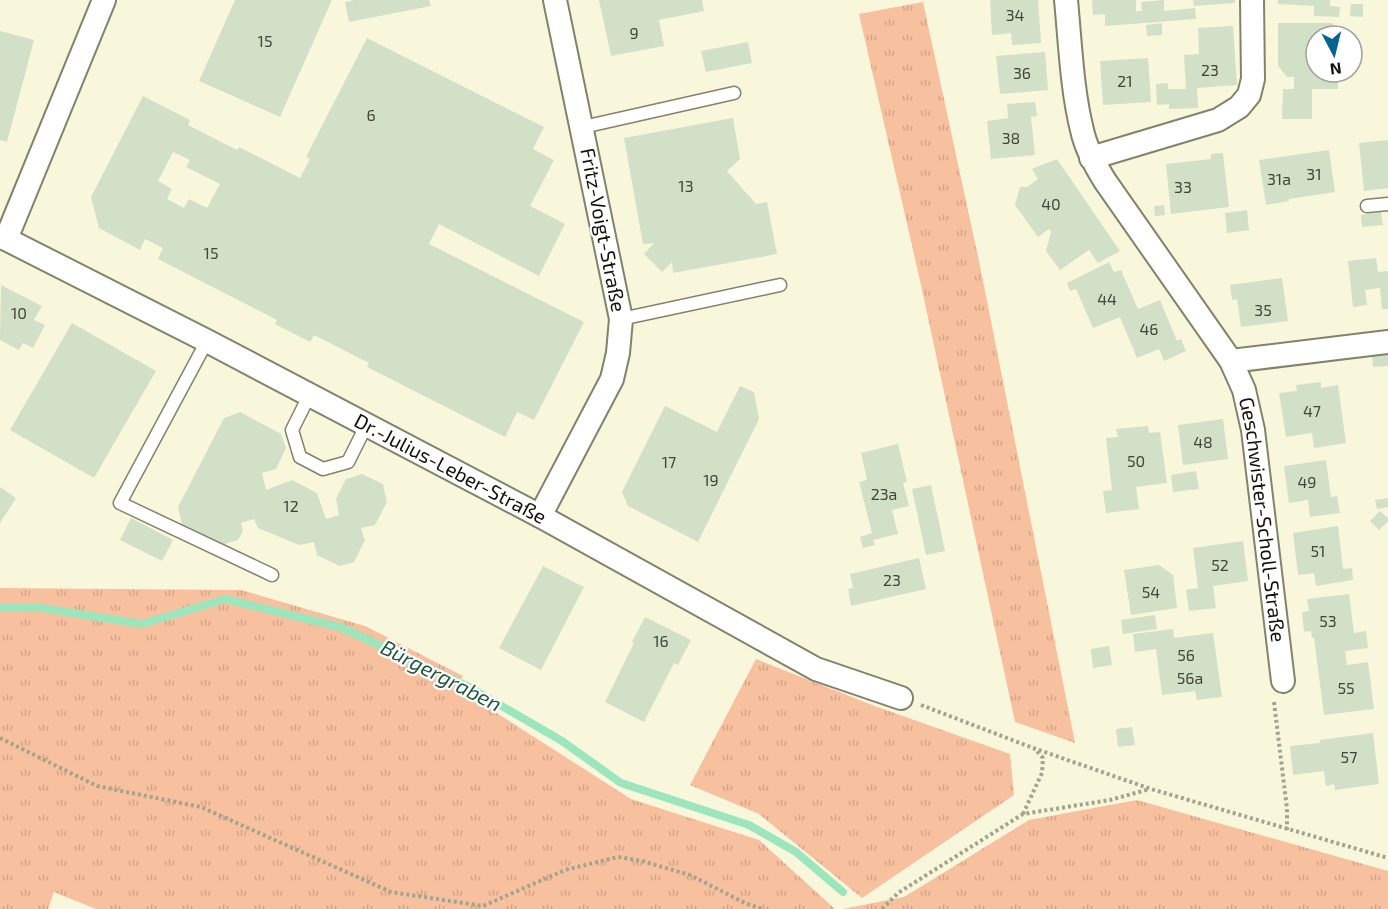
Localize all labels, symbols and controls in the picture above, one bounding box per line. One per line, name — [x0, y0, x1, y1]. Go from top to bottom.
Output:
house number: 34 — [1006, 5, 1025, 24]
house number: 9 — [629, 23, 639, 42]
north arrow — [1304, 24, 1364, 84]
house number: 15 — [258, 31, 272, 50]
text: N — [1329, 59, 1343, 80]
house number: 23 — [1201, 60, 1219, 79]
house number: 36 — [1013, 63, 1031, 82]
house number: 21 — [1117, 71, 1133, 90]
house number: 6 — [366, 105, 376, 124]
house number: 38 — [1002, 128, 1020, 147]
street label: Fritz-Voigt-Straße — [576, 146, 632, 314]
house number: 31 — [1306, 164, 1322, 183]
house number: 31a — [1267, 169, 1291, 188]
house number: 13 — [678, 176, 694, 195]
house number: 33 — [1174, 177, 1192, 196]
house number: 40 — [1041, 194, 1061, 213]
house number: 15 — [204, 243, 218, 262]
house number: 44 — [1097, 289, 1117, 308]
house number: 35 — [1254, 300, 1272, 319]
house number: 10 — [11, 303, 27, 322]
house number: 46 — [1140, 319, 1159, 338]
street label: Geschwister-Scholl-Straße — [1235, 395, 1291, 643]
house number: 47 — [1303, 401, 1321, 420]
street label: Dr.-Julius-Leber-Straße — [351, 408, 551, 528]
house number: 48 — [1193, 432, 1213, 451]
house number: 50 — [1127, 451, 1145, 470]
house number: 17 — [662, 452, 676, 471]
house number: 19 — [703, 470, 719, 489]
house number: 49 — [1298, 472, 1317, 491]
house number: 23a — [871, 484, 897, 503]
house number: 12 — [283, 496, 299, 515]
house number: 51 — [1311, 541, 1325, 560]
house number: 52 — [1211, 555, 1229, 574]
house number: 23 — [883, 570, 901, 589]
house number: 54 — [1142, 582, 1160, 601]
house number: 53 — [1319, 611, 1337, 630]
house number: 16 — [653, 631, 669, 650]
water label: Bürgergraben — [377, 634, 506, 716]
house number: 56 — [1177, 645, 1195, 664]
house number: 56a — [1177, 668, 1203, 687]
house number: 55 — [1337, 678, 1355, 697]
house number: 57 — [1341, 747, 1357, 766]

